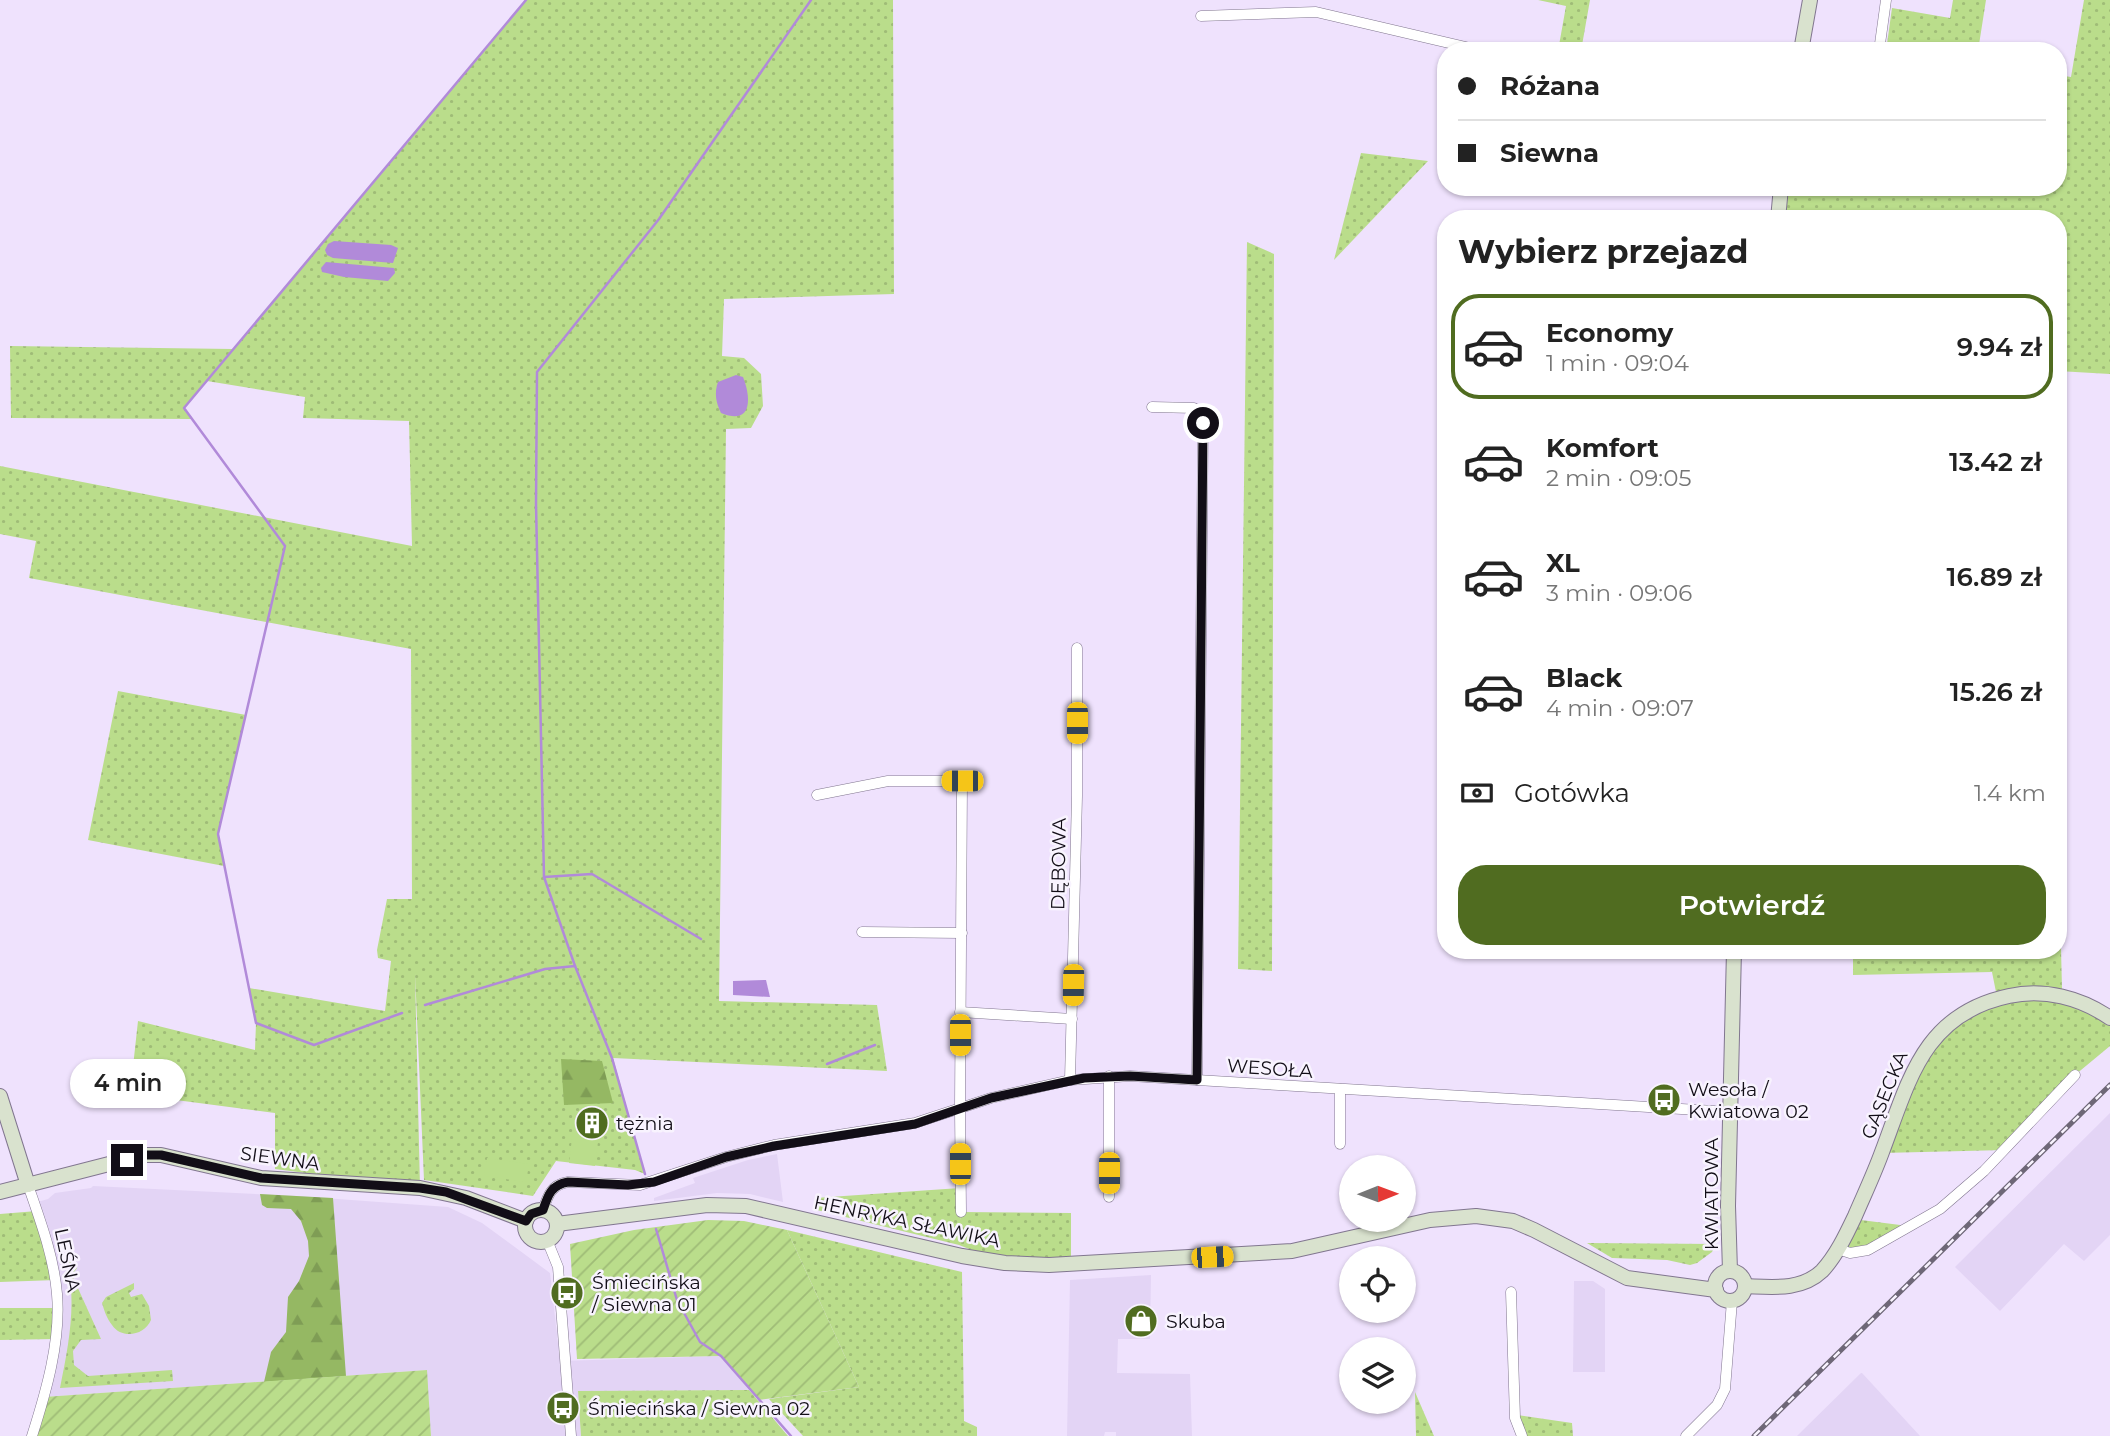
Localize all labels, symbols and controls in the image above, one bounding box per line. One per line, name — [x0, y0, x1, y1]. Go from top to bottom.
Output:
text: Różana — [1500, 70, 1600, 102]
text: Siewna — [1500, 137, 1599, 169]
text: Wybierz przejazd — [1458, 232, 1748, 271]
icon: car — [1462, 315, 1525, 378]
text: Economy — [1546, 317, 1673, 349]
text: 9.94 zł — [1957, 331, 2042, 363]
text: 1 min · 09:04 — [1546, 349, 1689, 377]
route start — [1187, 407, 1219, 439]
icon: car — [1462, 430, 1525, 493]
text: Komfort — [1546, 432, 1659, 464]
text: 13.42 zł — [1949, 446, 2042, 478]
text: 2 min · 09:05 — [1546, 464, 1691, 492]
icon: car — [1462, 545, 1525, 608]
text: XL — [1546, 547, 1580, 579]
text: 16.89 zł — [1947, 561, 2042, 593]
text: 3 min · 09:06 — [1546, 579, 1692, 607]
icon: car — [1462, 660, 1525, 723]
text: Black — [1546, 662, 1622, 694]
text: 15.26 zł — [1950, 676, 2042, 708]
text: 4 min · 09:07 — [1546, 694, 1694, 722]
car — [1067, 702, 1088, 744]
car — [942, 771, 984, 792]
icon: cash — [1458, 774, 1496, 812]
text: Gotówka — [1514, 777, 1630, 809]
text: 1.4 km — [1974, 779, 2046, 807]
street label: DĘBOWA — [1046, 817, 1071, 910]
button: Potwierdź — [1458, 865, 2046, 945]
car — [1063, 964, 1084, 1006]
car — [950, 1014, 971, 1056]
street label: GĄSECKA — [1856, 1048, 1913, 1142]
street label: WESOŁA — [1226, 1054, 1314, 1083]
callout: 4 min — [69, 1058, 185, 1108]
text: 4 min — [94, 1069, 162, 1097]
place label: Wesoła / Kwiatowa 02 — [1688, 1078, 1809, 1123]
bus stop icon: Wesoła / Kwiatowa 02 — [1645, 1081, 1683, 1119]
building icon: tężnia — [573, 1104, 611, 1142]
place label: tężnia — [616, 1112, 674, 1135]
street label: KWIATOWA — [1700, 1137, 1723, 1250]
street label: SIEWNA — [239, 1142, 321, 1175]
car — [950, 1143, 971, 1185]
route end — [111, 1144, 143, 1176]
car — [1099, 1152, 1120, 1194]
north arrow — [1339, 1155, 1416, 1232]
map controls — [1339, 1155, 1416, 1414]
street label: HENRYKA SŁAWIKA — [812, 1191, 1002, 1253]
street label: LEŚNA — [50, 1226, 86, 1294]
car — [1191, 1245, 1234, 1269]
button: locate — [1339, 1246, 1416, 1323]
place label: Śmiecińska / Siewna 01 — [591, 1271, 701, 1316]
bus stop icon: Śmiecińska / Siewna 01 — [548, 1274, 586, 1312]
shop icon: Skuba — [1122, 1302, 1160, 1340]
place label: Skuba — [1166, 1310, 1226, 1333]
button: layers — [1339, 1337, 1416, 1414]
bus stop icon: Śmiecińska / Siewna 02 — [544, 1389, 582, 1427]
place label: Śmiecińska / Siewna 02 — [588, 1397, 810, 1420]

